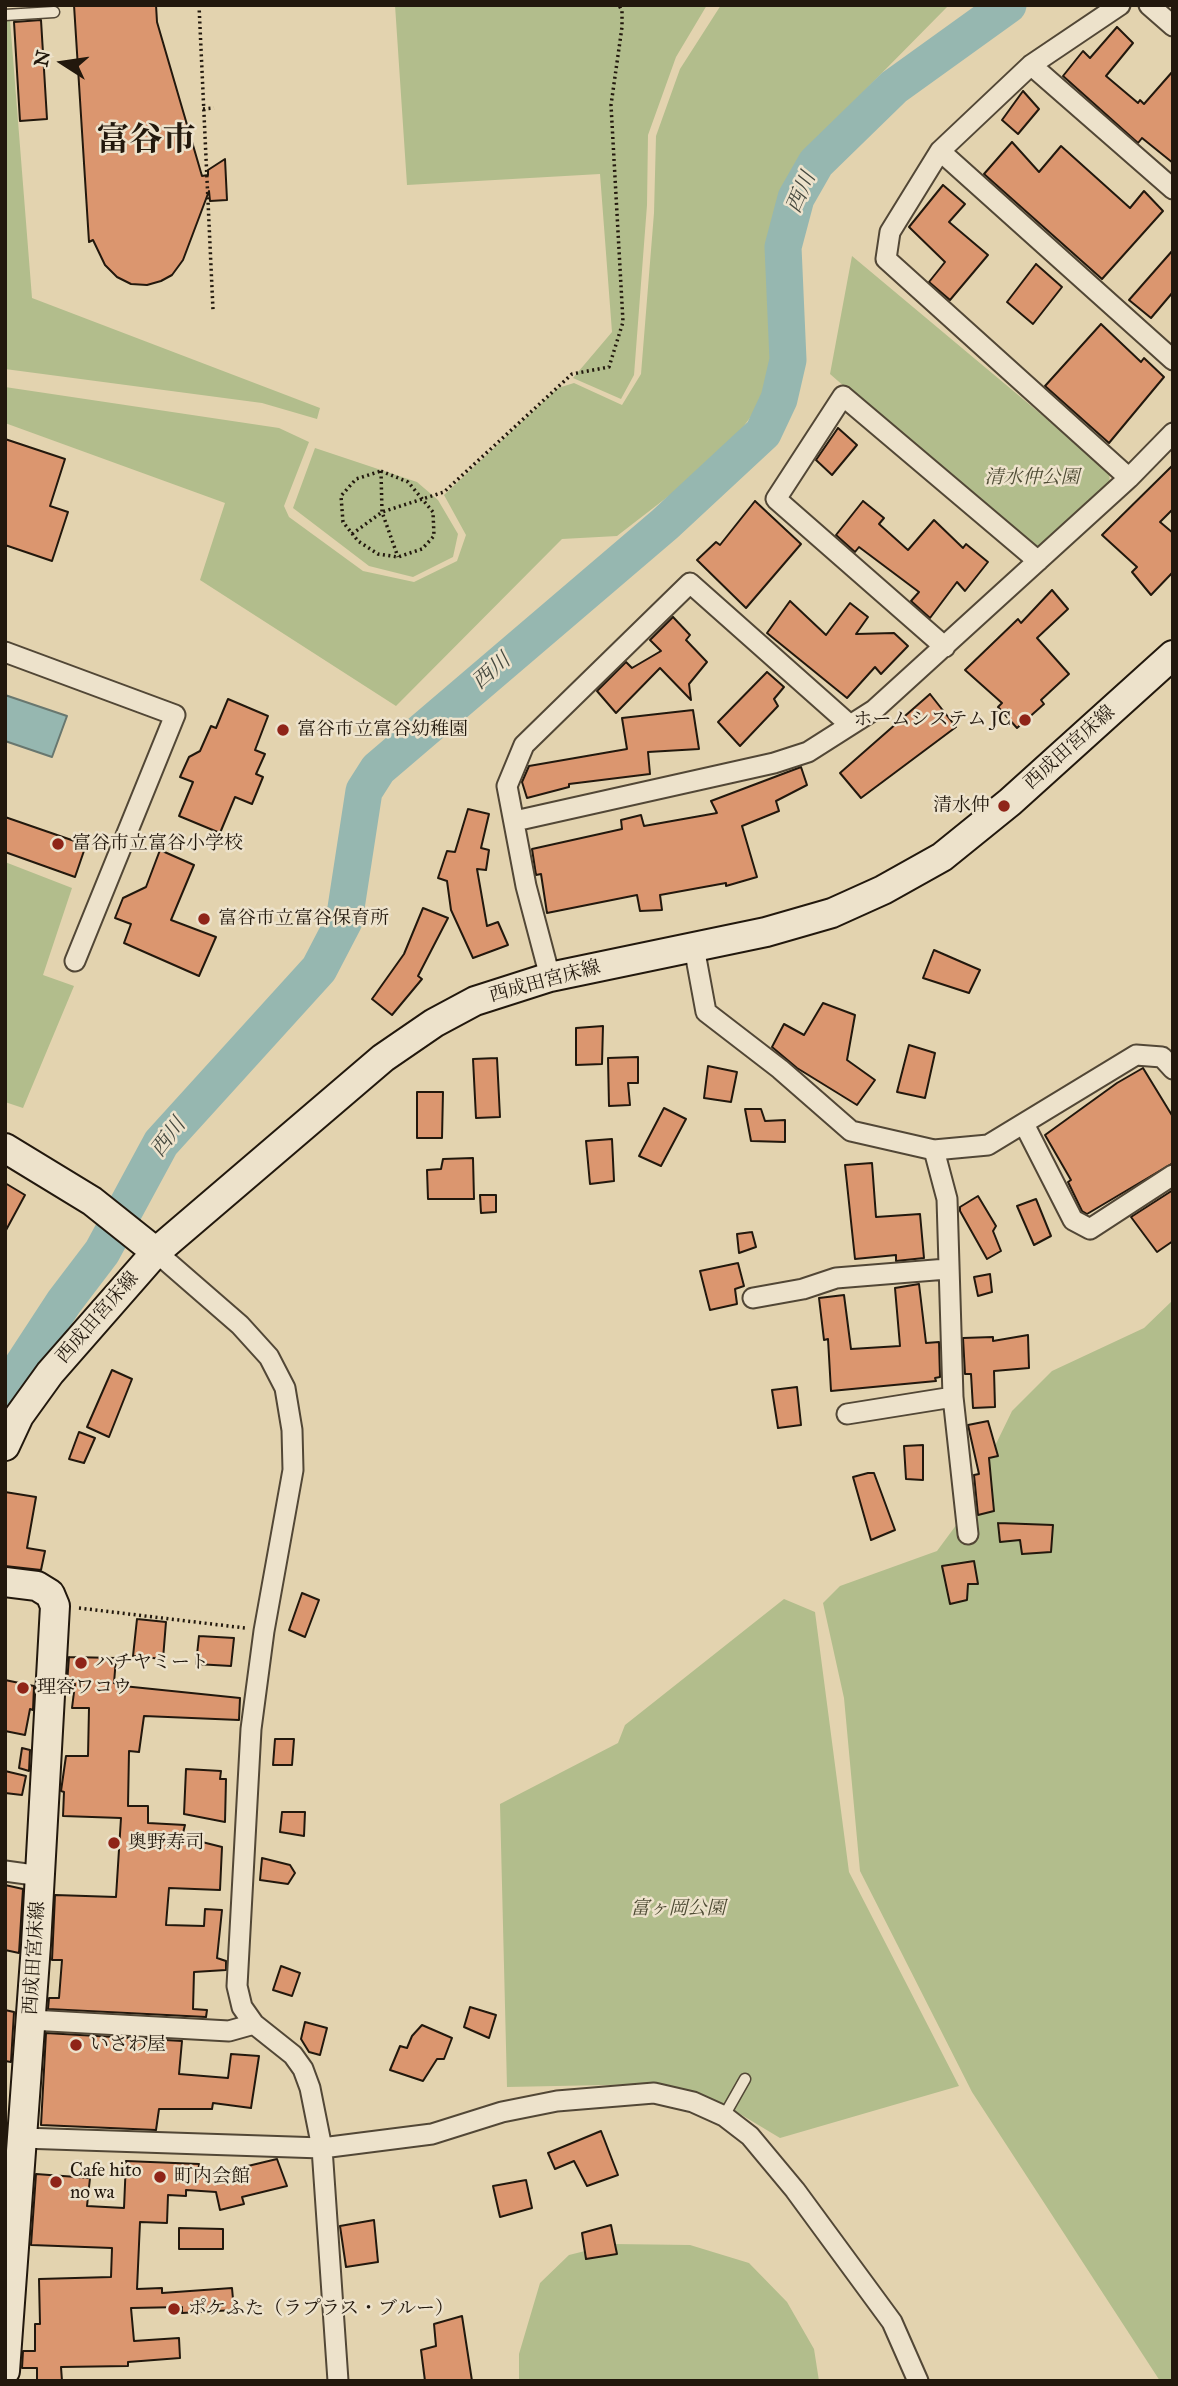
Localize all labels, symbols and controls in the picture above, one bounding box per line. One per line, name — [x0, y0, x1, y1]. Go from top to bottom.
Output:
north arrow — [28, 28, 98, 98]
text: N — [29, 48, 55, 69]
district label: 富谷市 — [97, 122, 195, 162]
water label: 西川 — [782, 169, 822, 217]
park label: 清水仲公園 — [985, 467, 1079, 489]
water label: 西川 — [468, 649, 516, 695]
street label: 西成田宮床線 — [1020, 701, 1120, 795]
place label: ホームシステム JC — [854, 709, 1011, 731]
marker: ホームシステム JC — [1017, 712, 1033, 728]
place label: 富谷市立富谷幼稚園 — [297, 719, 468, 741]
marker: 富谷市立富谷幼稚園 — [275, 722, 291, 738]
place label: 清水仲 — [933, 795, 990, 817]
marker: 清水仲 — [996, 798, 1012, 814]
place label: 富谷市立富谷小学校 — [72, 833, 243, 855]
marker: 富谷市立富谷小学校 — [50, 836, 66, 852]
place label: 富谷市立富谷保育所 — [218, 908, 389, 930]
marker: 富谷市立富谷保育所 — [196, 911, 212, 927]
street label: 西成田宮床線 — [487, 956, 603, 1008]
water label: 西川 — [146, 1114, 192, 1162]
street label: 西成田宮床線 — [52, 1268, 144, 1368]
place label: ハチヤミート — [95, 1652, 209, 1674]
marker: ハチヤミート — [73, 1655, 89, 1671]
place label: 理容ワコウ — [37, 1677, 132, 1699]
marker: 理容ワコウ — [15, 1680, 31, 1696]
place label: 奥野寿司 — [128, 1832, 204, 1854]
marker: 奥野寿司 — [106, 1835, 122, 1851]
park label: 富ヶ岡公園 — [631, 1898, 725, 1920]
street label: 西成田宮床線 — [20, 1900, 50, 2016]
place label: いさわ屋 — [90, 2034, 166, 2056]
marker: いさわ屋 — [68, 2037, 84, 2053]
place label: Cafe hito no wa — [70, 2160, 141, 2204]
place label: 町内会館 — [174, 2166, 250, 2188]
marker: 町内会館 — [152, 2169, 168, 2185]
marker: Cafe hito no wa — [48, 2174, 64, 2190]
place label: ポケふた（ラプラス・ブルー） — [188, 2298, 454, 2320]
marker: ポケふた（ラプラス・ブルー） — [166, 2301, 182, 2317]

